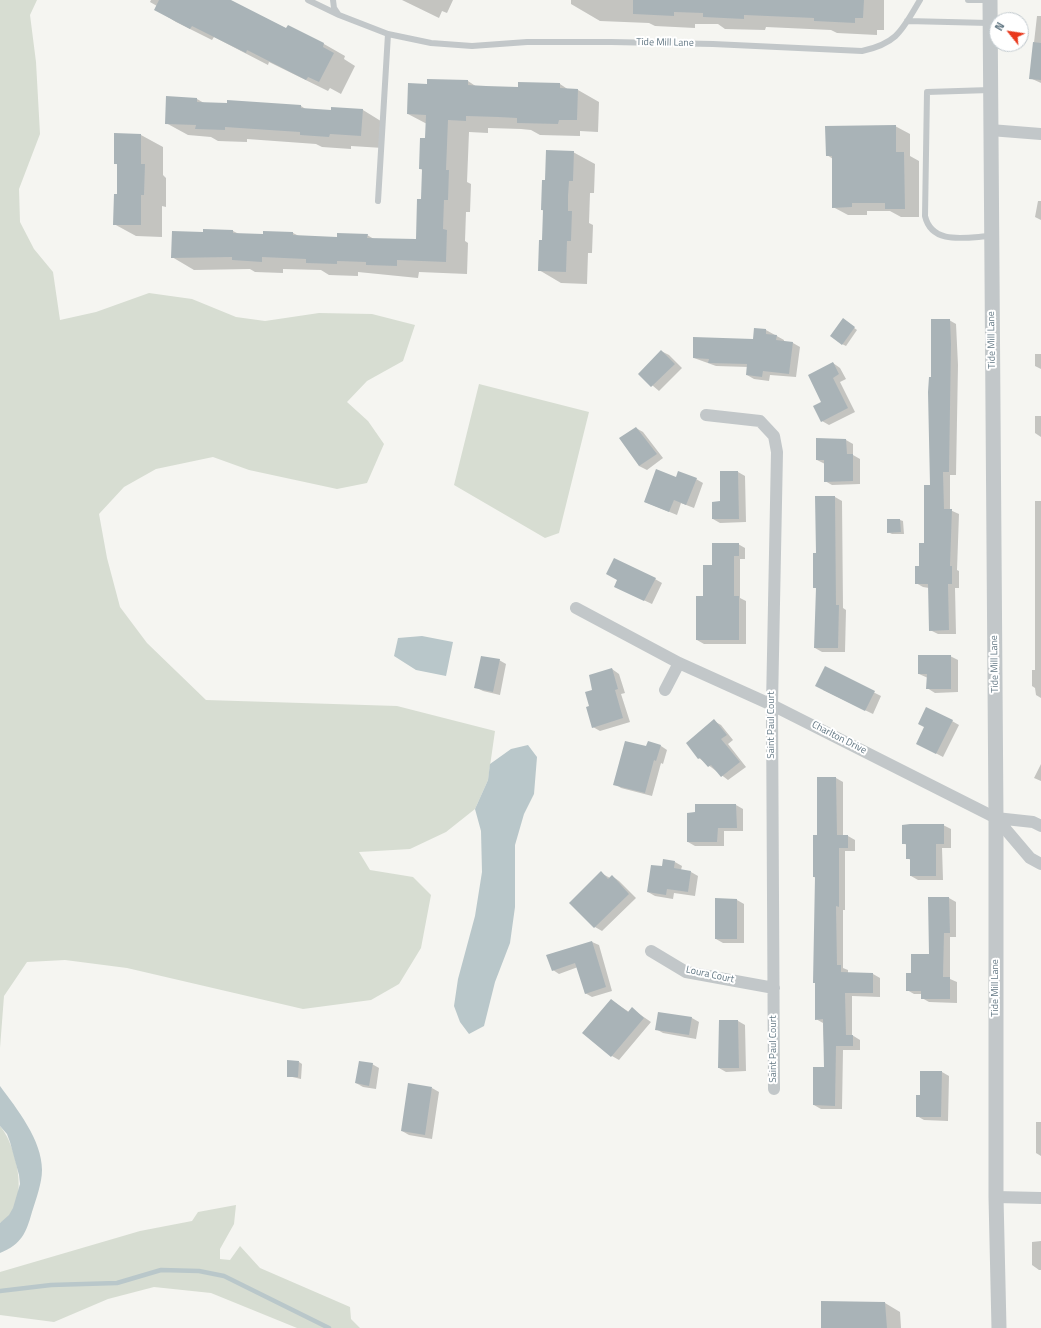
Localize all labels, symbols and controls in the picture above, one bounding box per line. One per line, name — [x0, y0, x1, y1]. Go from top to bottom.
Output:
north arrow — [989, 12, 1029, 52]
text: N — [991, 19, 1008, 34]
street label: Tide Mill Lane — [636, 36, 694, 50]
street label: Tide Mill Lane — [985, 311, 999, 369]
street label: Tide Mill Lane — [988, 635, 1002, 693]
street label: Saint Paul Court — [766, 691, 778, 759]
street label: Charlton Drive — [810, 719, 868, 757]
street label: Tide Mill Lane — [990, 959, 1002, 1017]
street label: Loura Court — [685, 964, 735, 986]
street label: Saint Paul Court — [768, 1015, 780, 1083]

